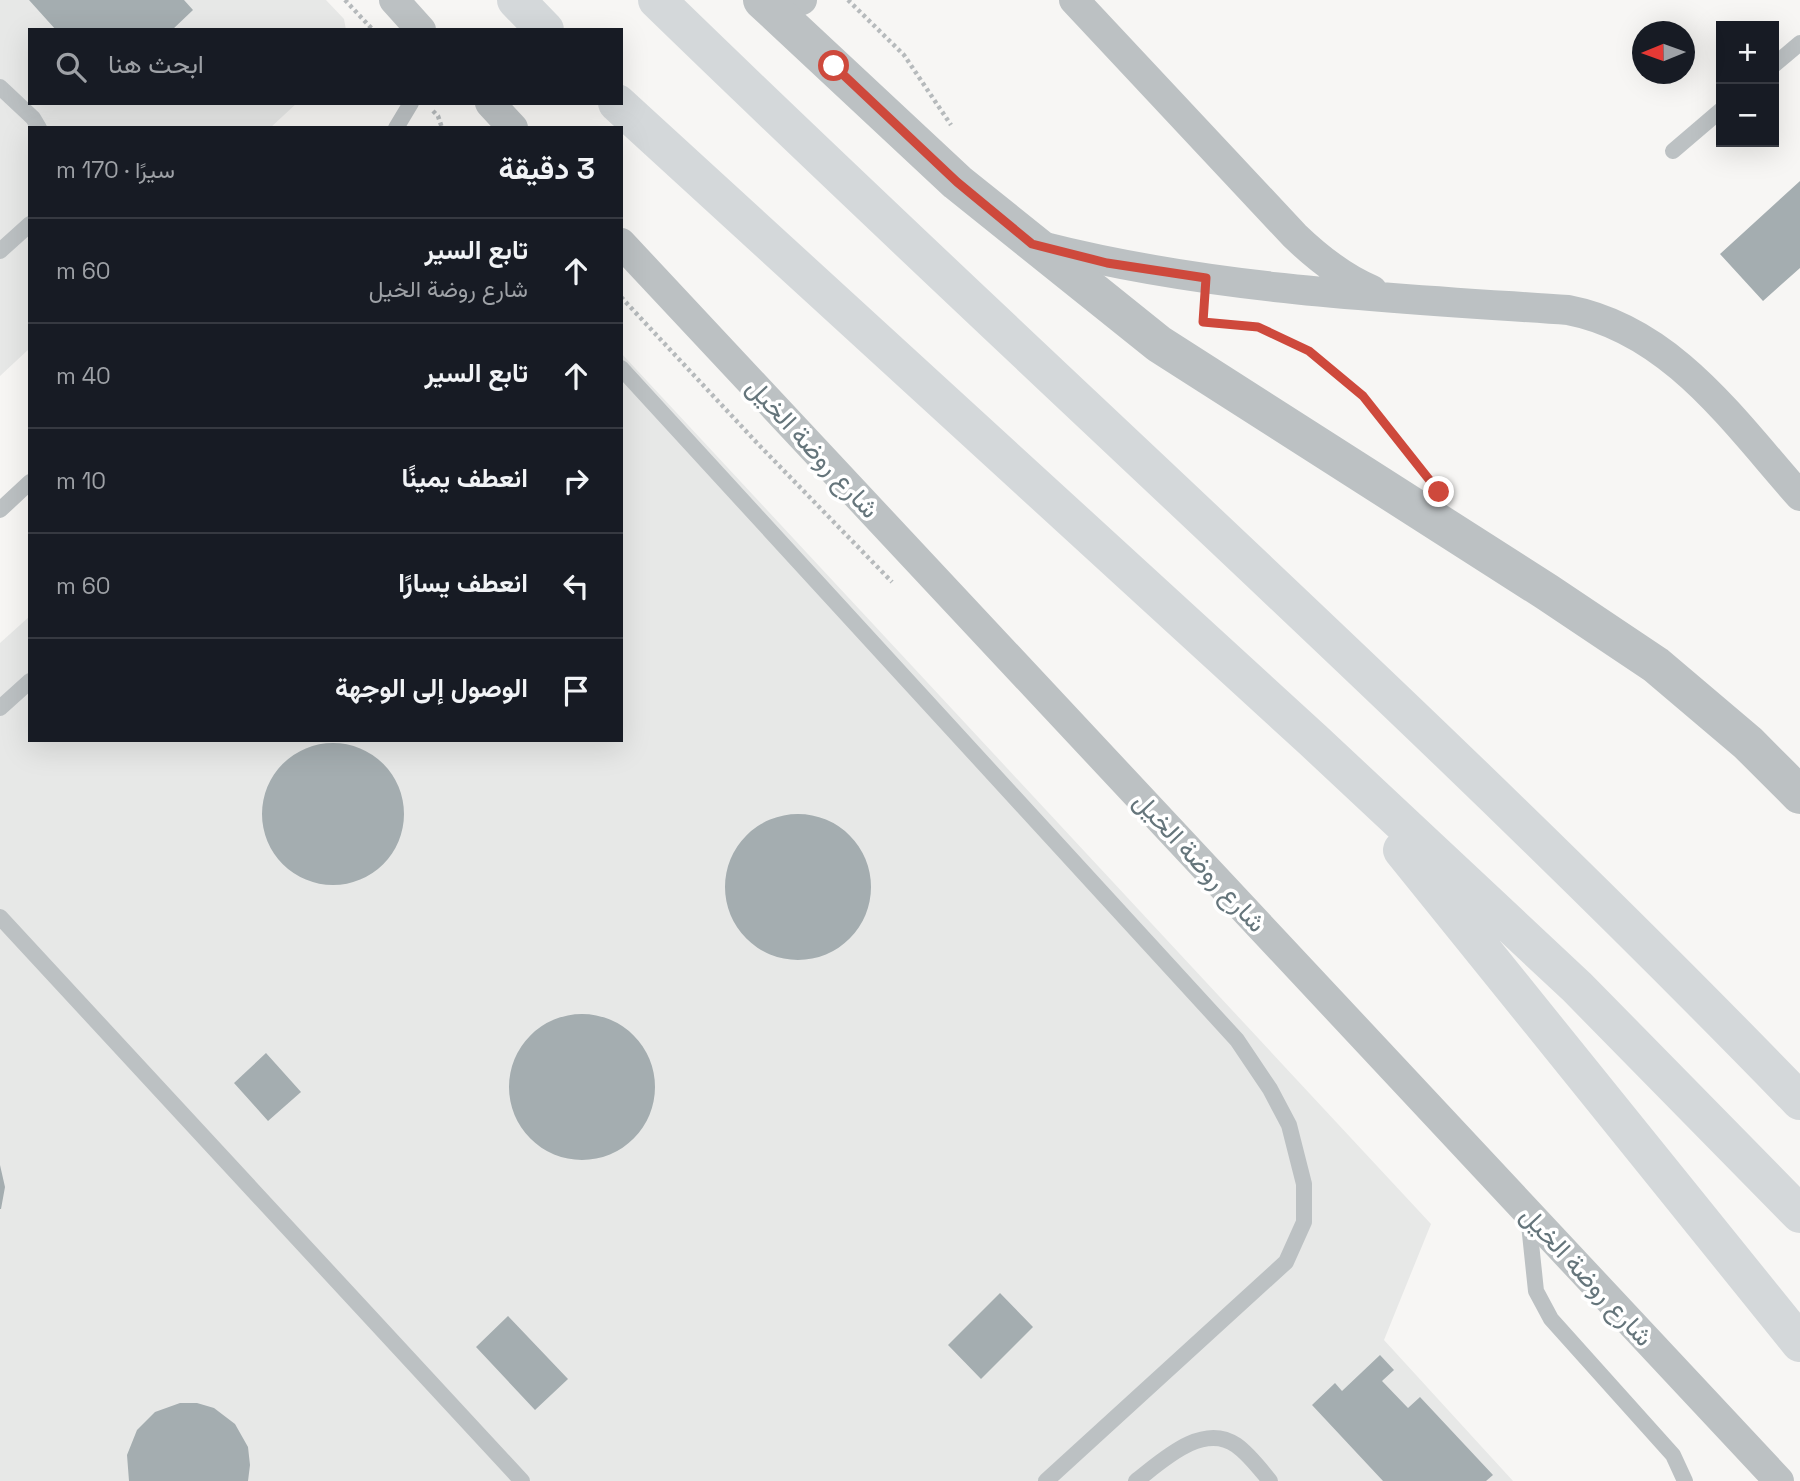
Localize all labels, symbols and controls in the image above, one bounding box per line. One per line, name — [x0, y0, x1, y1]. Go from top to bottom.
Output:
north arrow — [1632, 21, 1695, 84]
map controls — [1716, 21, 1779, 147]
button: + — [1716, 21, 1779, 84]
search box — [28, 28, 623, 105]
text: ابحث هنا — [108, 47, 204, 81]
icon: search — [52, 48, 90, 86]
route start — [818, 50, 849, 81]
button: − — [1716, 84, 1779, 147]
text: 3 دقيقة — [498, 149, 595, 188]
text: سيرًا · 170 m — [56, 155, 175, 185]
text: تابع السير — [424, 233, 528, 267]
icon: ahead — [557, 252, 595, 290]
text: 60 m — [56, 256, 111, 286]
text: شارع روضة الخيل — [369, 274, 528, 304]
text: تابع السير — [424, 356, 528, 390]
icon: ahead — [557, 357, 595, 395]
text: 40 m — [56, 361, 111, 391]
street label: شارع روضة الخيل — [738, 371, 887, 526]
text: انعطف يمينًا — [402, 461, 528, 495]
icon: right — [557, 462, 595, 500]
text: 10 m — [56, 466, 106, 496]
route end — [1423, 476, 1454, 507]
text: انعطف يسارًا — [398, 566, 528, 600]
icon: left — [557, 567, 595, 605]
text: 60 m — [56, 571, 111, 601]
text: الوصول إلى الوجهة — [335, 671, 528, 705]
icon: arrive — [557, 672, 595, 710]
street label: شارع روضة الخيل — [1125, 785, 1274, 940]
street label: شارع روضة الخيل — [1512, 1199, 1661, 1354]

